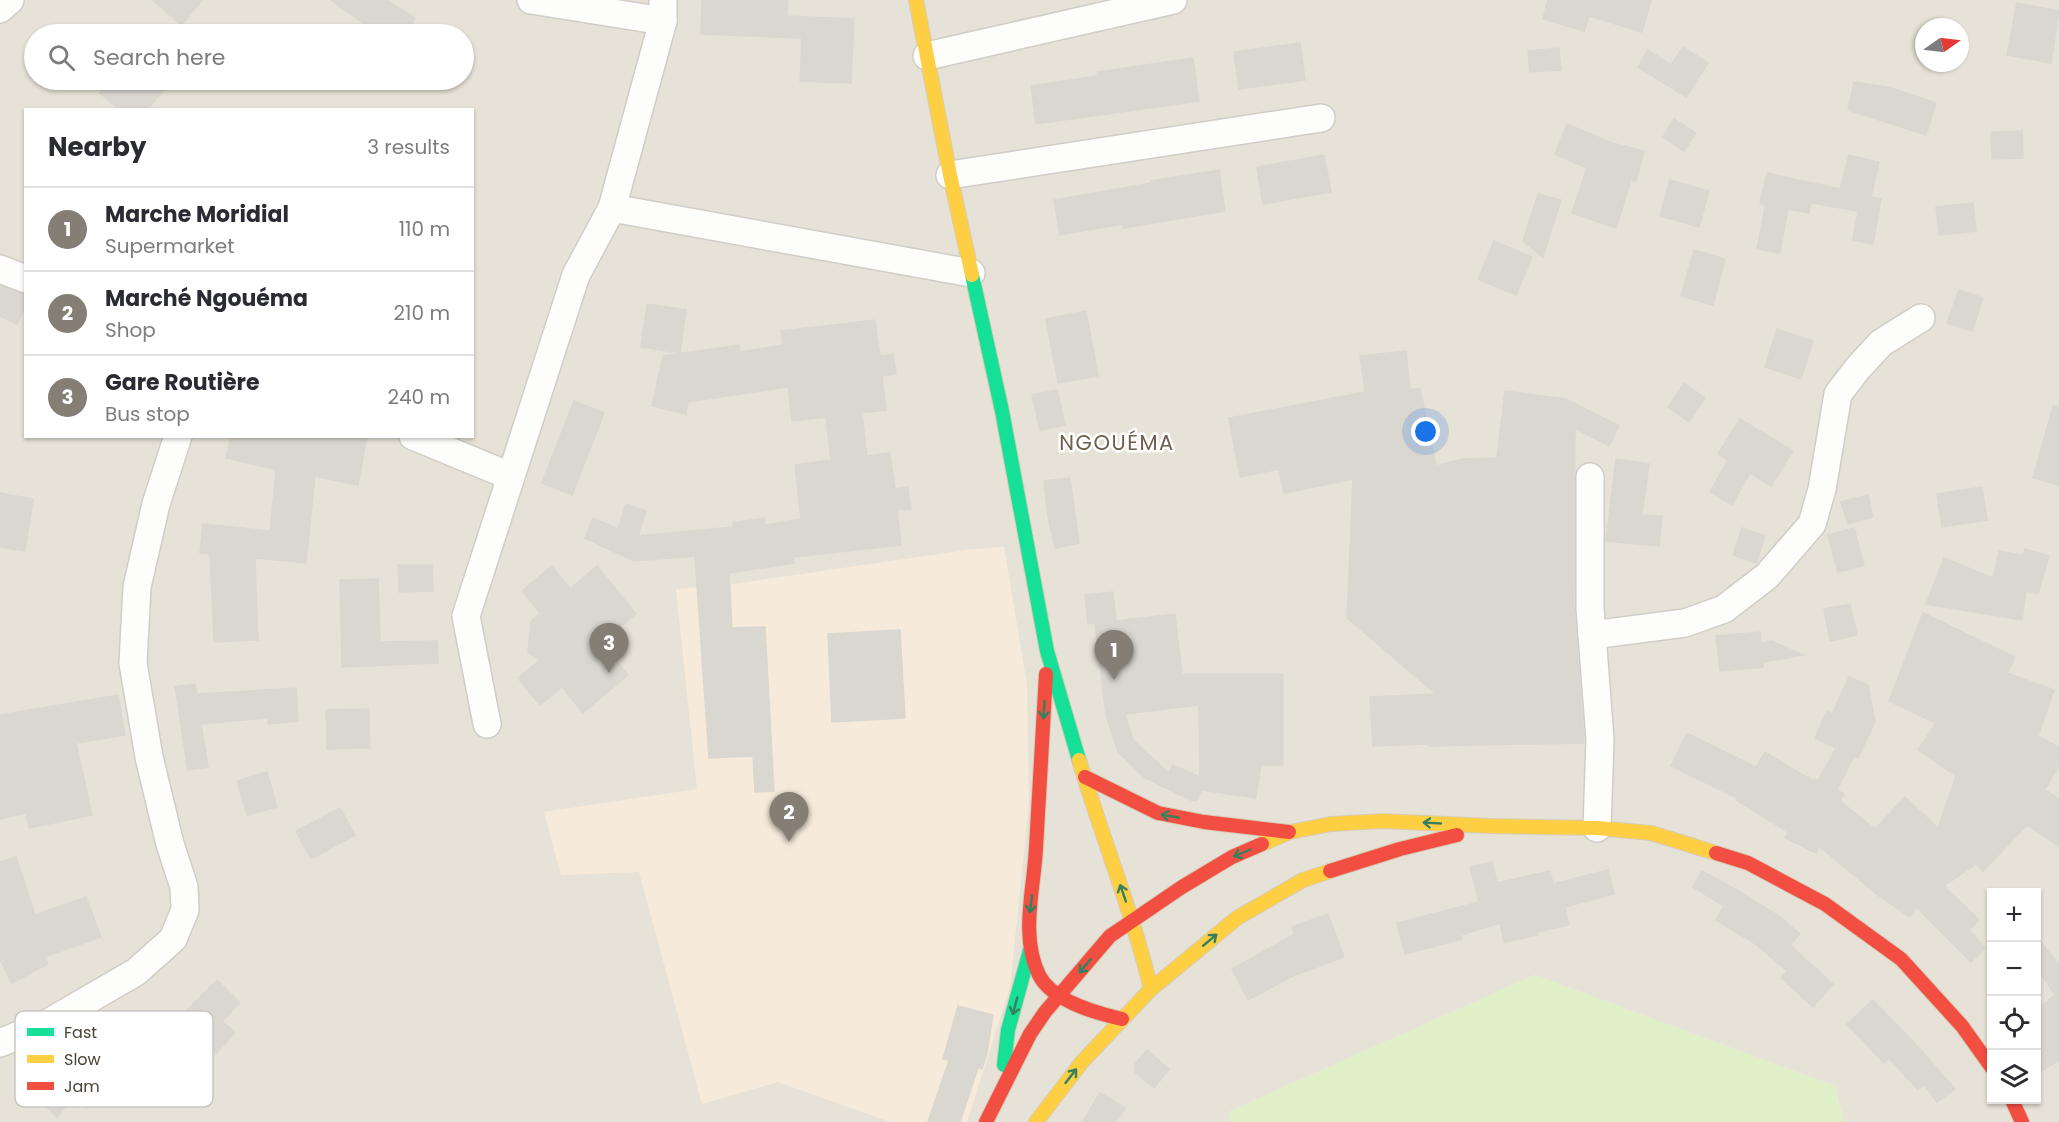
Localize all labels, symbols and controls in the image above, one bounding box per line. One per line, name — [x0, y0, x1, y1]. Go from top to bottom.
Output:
north arrow — [1915, 18, 1969, 72]
search box — [24, 24, 474, 90]
icon: search — [45, 41, 78, 74]
text: Search here — [93, 42, 226, 73]
text: Nearby — [48, 129, 146, 165]
text: 3 results — [367, 133, 450, 161]
text: Marche Moridial — [105, 199, 289, 230]
text: 1 — [64, 215, 71, 243]
text: 110 m — [399, 215, 450, 243]
text: Supermarket — [105, 232, 234, 260]
text: Marché Ngouéma — [105, 283, 308, 314]
text: 2 — [62, 299, 73, 327]
text: 210 m — [394, 299, 450, 327]
text: Shop — [105, 316, 156, 344]
text: Gare Routière — [105, 367, 259, 398]
text: 3 — [61, 383, 74, 411]
text: 240 m — [387, 383, 450, 411]
text: Bus stop — [105, 400, 190, 428]
your location — [1411, 417, 1440, 446]
district label: NGOUÉMA — [1059, 428, 1175, 457]
pin: 3 — [590, 624, 628, 673]
pin: 1 — [1094, 630, 1134, 680]
one-way arrow — [1039, 699, 1050, 719]
pin: 2 — [770, 792, 808, 842]
one-way arrow — [1161, 810, 1180, 821]
one-way arrow — [1422, 818, 1442, 829]
one-way arrow — [1233, 848, 1252, 859]
one-way arrow — [1117, 884, 1128, 903]
map controls — [1987, 888, 2041, 1104]
button: + — [1987, 888, 2041, 942]
one-way arrow — [1025, 894, 1036, 914]
one-way arrow — [1202, 934, 1218, 947]
button: − — [1987, 942, 2041, 996]
one-way arrow — [1078, 958, 1092, 973]
one-way arrow — [1009, 996, 1020, 1015]
button: locate — [1987, 996, 2041, 1050]
legend — [15, 1011, 213, 1107]
text: Fast — [64, 1021, 97, 1044]
text: Slow — [64, 1048, 101, 1071]
button: layers — [1987, 1050, 2041, 1104]
one-way arrow — [1065, 1068, 1078, 1084]
text: Jam — [64, 1075, 100, 1098]

